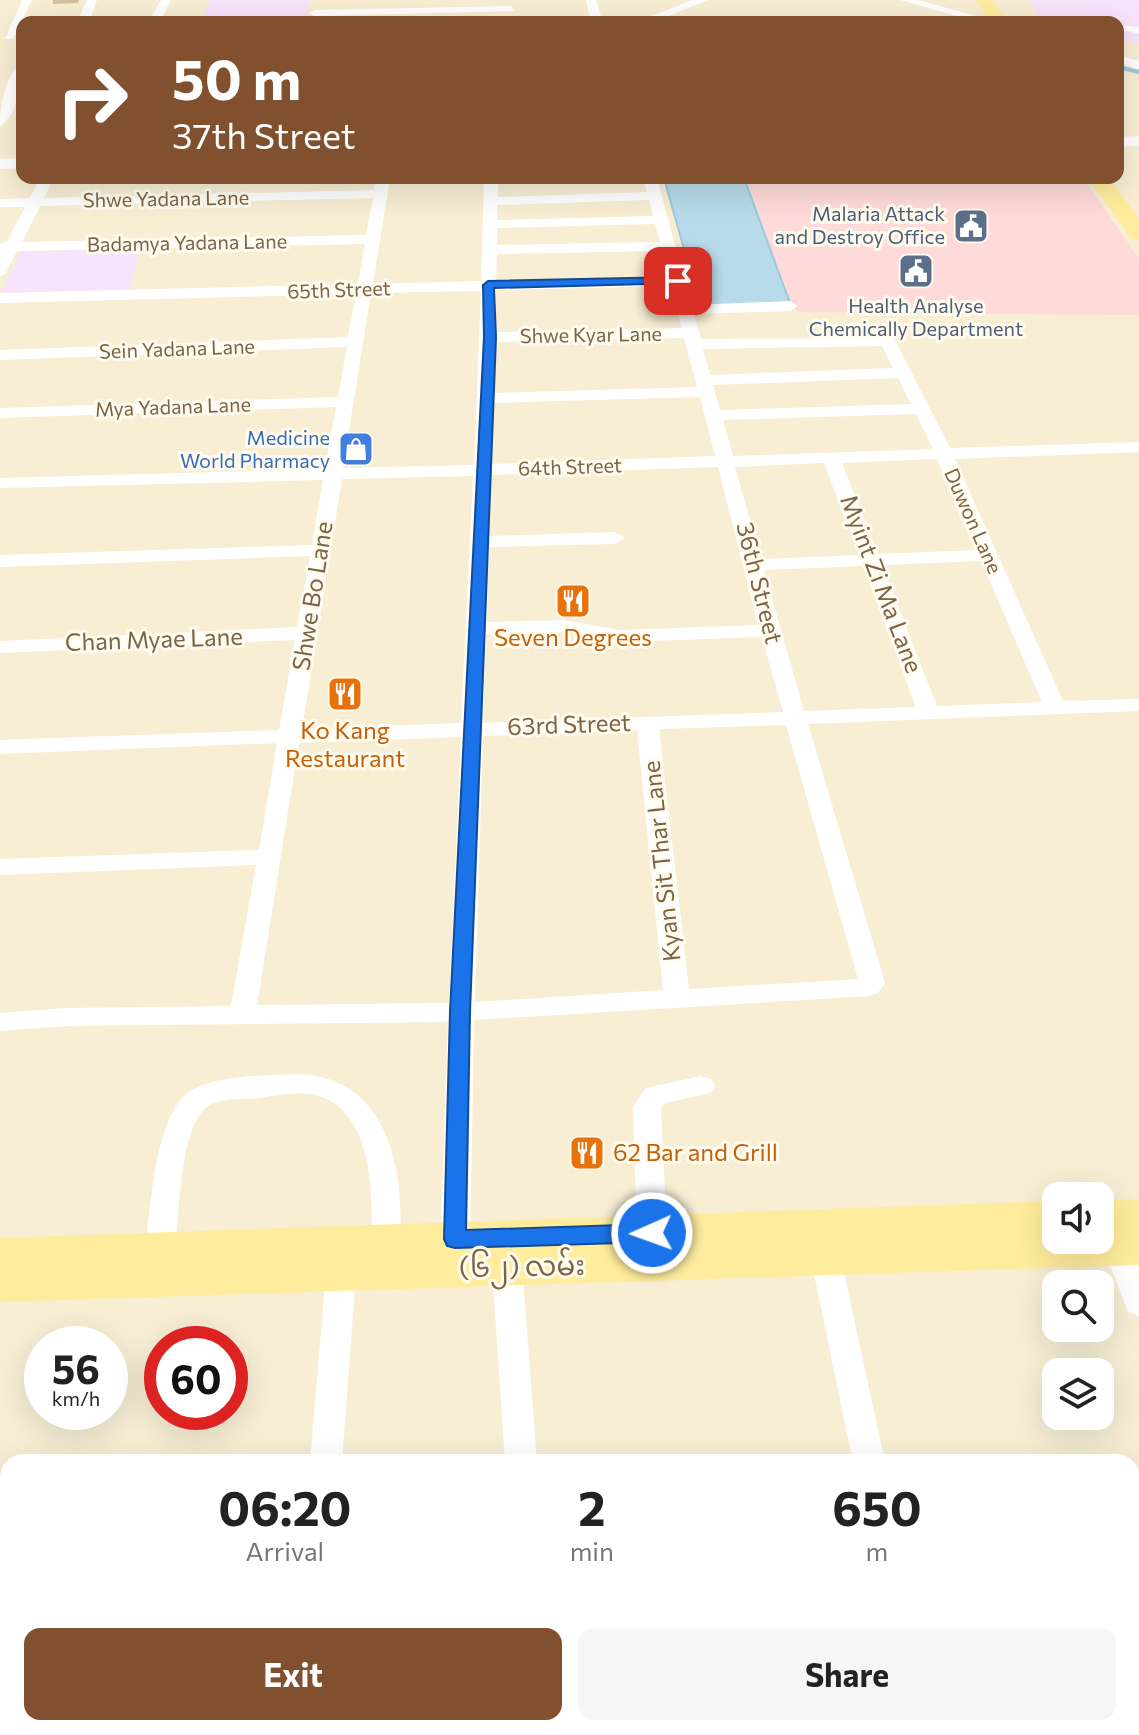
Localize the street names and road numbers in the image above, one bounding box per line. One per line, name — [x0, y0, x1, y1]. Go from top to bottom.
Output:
street label: Shwe Yadana Lane — [83, 185, 249, 211]
street label: Badamya Yadana Lane — [87, 228, 287, 256]
street label: 65th Street — [287, 275, 391, 303]
street label: Shwe Kyar Lane — [520, 321, 662, 347]
street label: Sein Yadana Lane — [99, 333, 255, 363]
street label: Mya Yadana Lane — [95, 391, 251, 421]
street label: 64th Street — [517, 452, 622, 480]
street label: Duwon Lane — [940, 464, 1008, 577]
street label: Myint Zi Ma Lane — [835, 490, 930, 677]
street label: Shwe Bo Lane — [285, 519, 338, 672]
street label: 36th Street — [731, 519, 790, 647]
street label: Chan Myae Lane — [65, 621, 243, 656]
street label: 63rd Street — [507, 707, 631, 740]
street label: Kyan Sit Thar Lane — [636, 759, 685, 963]
street label: (၆၂) လမ်း — [459, 1247, 585, 1290]

